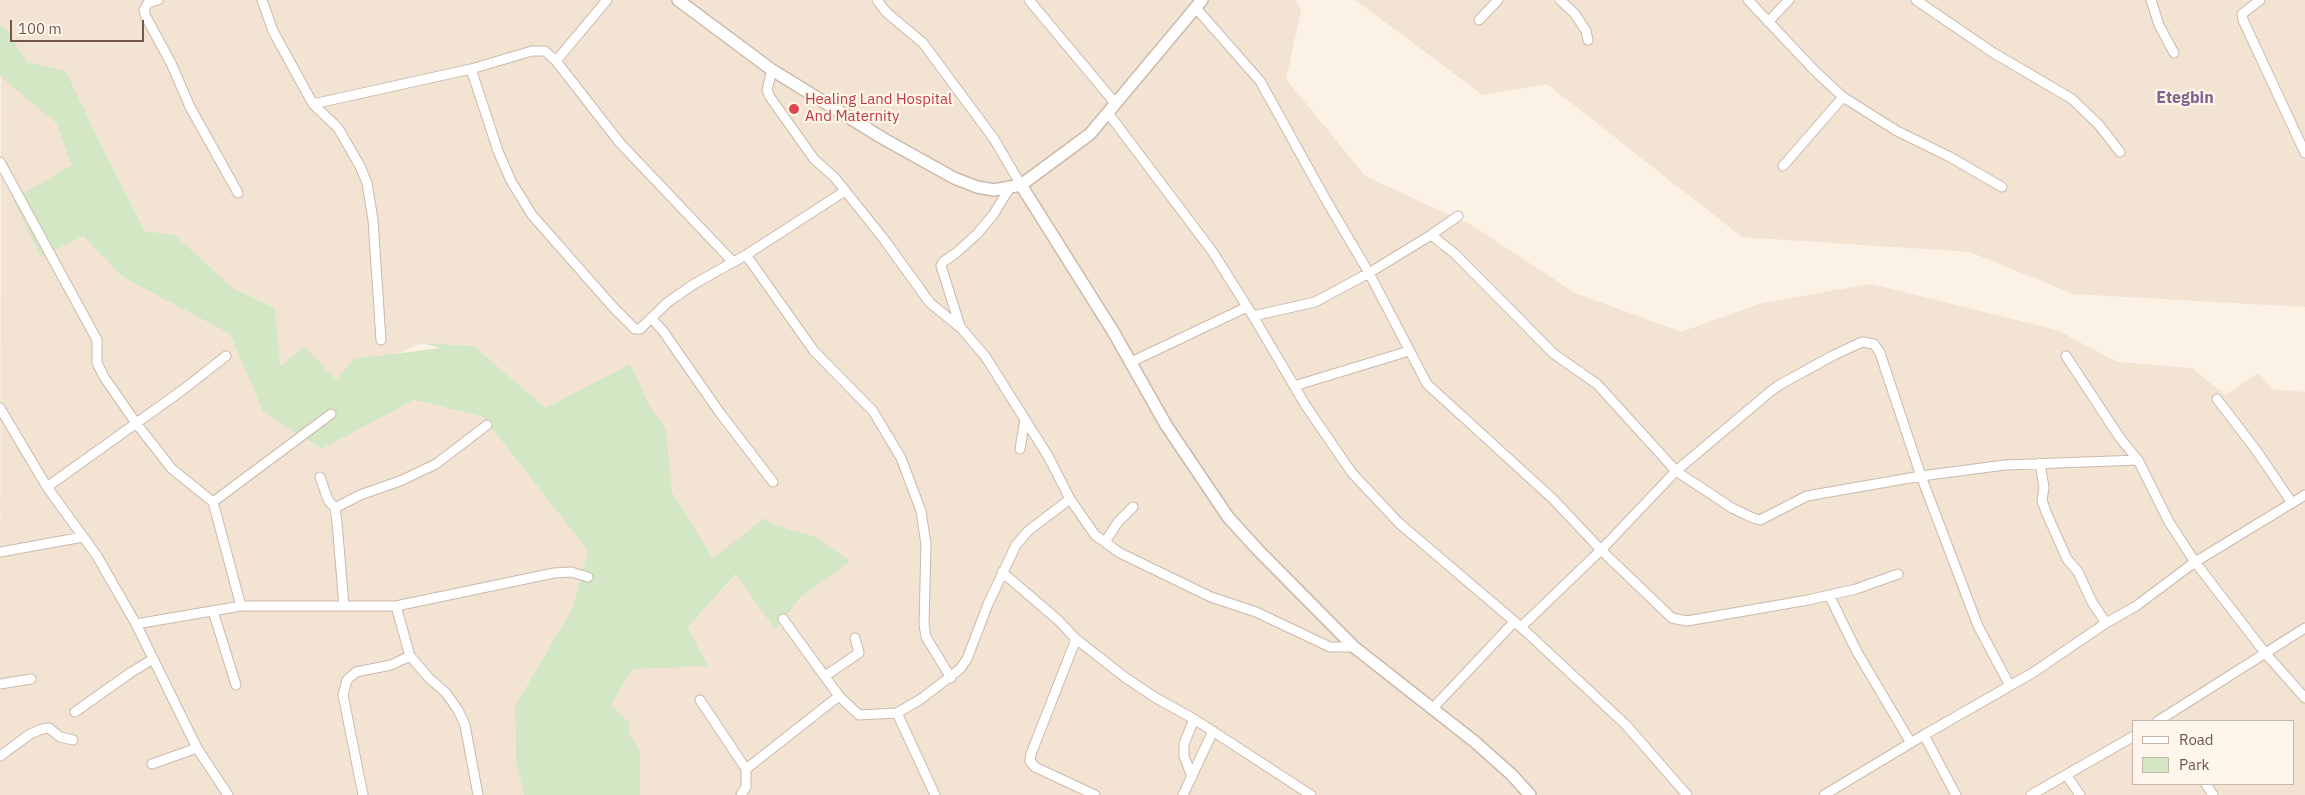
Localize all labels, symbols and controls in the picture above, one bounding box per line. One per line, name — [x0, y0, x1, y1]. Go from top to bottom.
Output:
scale bar — [12, 10, 146, 42]
text: 100 m — [18, 19, 62, 38]
district label: Etegbin — [2156, 88, 2214, 108]
place label: Healing Land Hospital And Maternity — [805, 91, 952, 126]
marker: Healing Land Hospital And Maternity — [787, 102, 801, 116]
legend — [2132, 720, 2295, 785]
text: Road — [2179, 730, 2214, 749]
text: Park — [2179, 755, 2209, 774]

